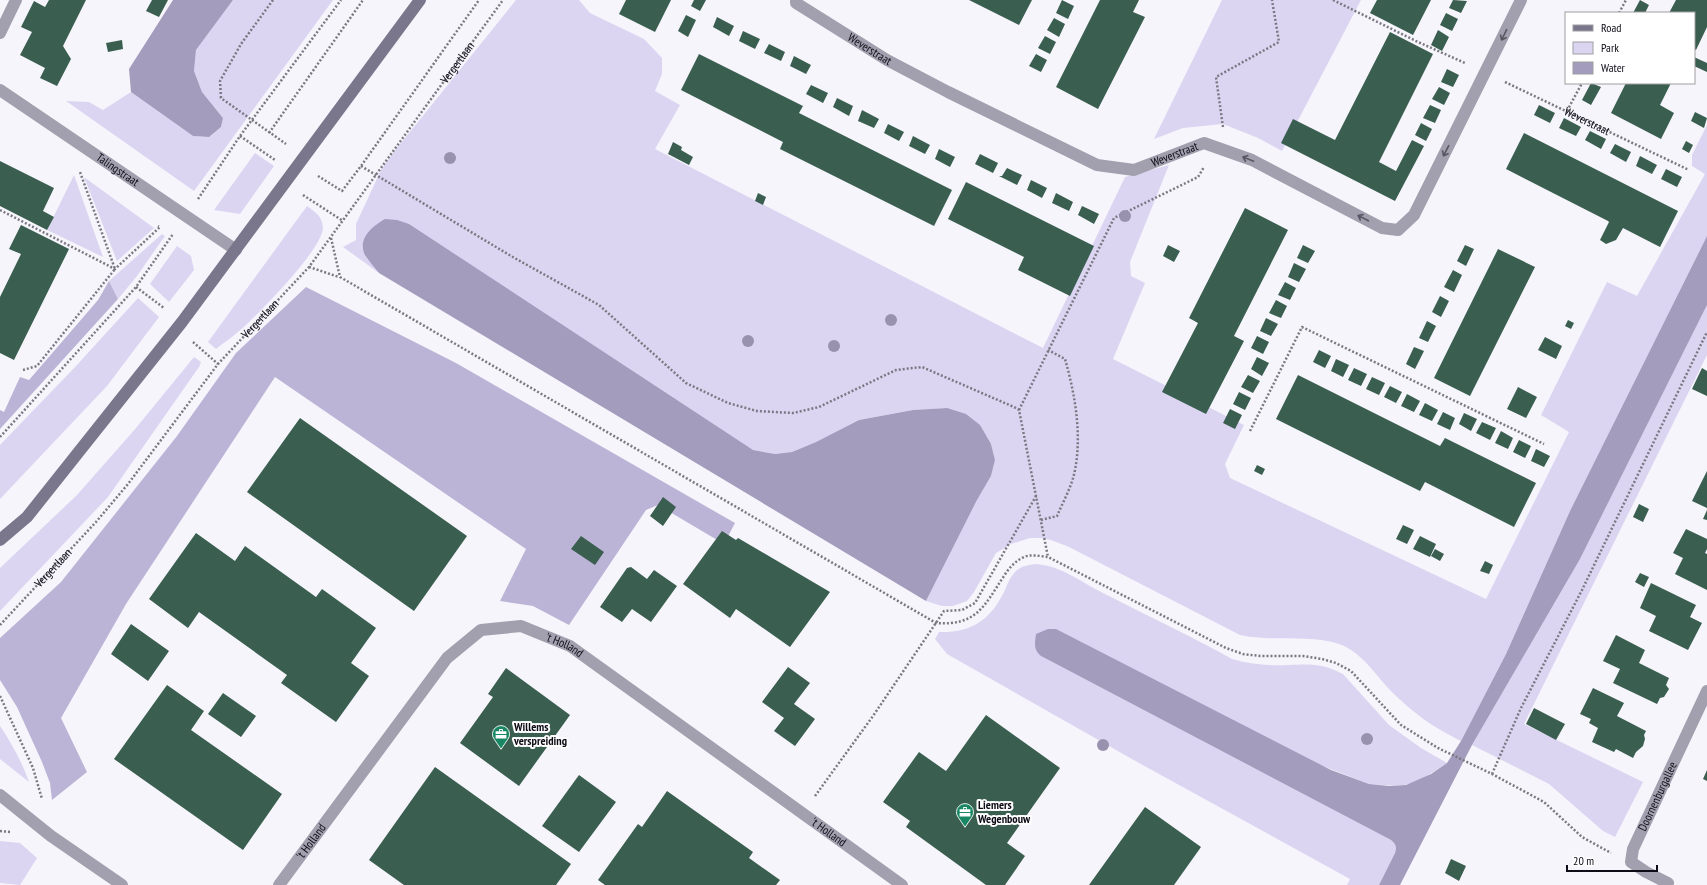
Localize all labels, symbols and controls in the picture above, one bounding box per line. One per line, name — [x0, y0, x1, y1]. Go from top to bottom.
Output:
legend — [1565, 12, 1695, 84]
text: Road — [1601, 20, 1621, 35]
street label: Weverstraat — [845, 29, 895, 68]
one-way arrow — [1500, 29, 1507, 41]
street label: Vergertlaan — [436, 39, 477, 87]
text: Park — [1601, 40, 1619, 55]
text: Water — [1601, 60, 1626, 75]
street label: Weverstraat — [1562, 103, 1613, 138]
street label: Weverstraat — [1149, 138, 1201, 170]
one-way arrow — [1442, 145, 1449, 157]
street label: Talingstraat — [93, 149, 143, 190]
one-way arrow — [1242, 154, 1254, 162]
one-way arrow — [1358, 214, 1370, 222]
street label: Vergertlaan — [237, 296, 282, 342]
street label: Vergertlaan — [30, 545, 75, 591]
street label: 't Holland — [543, 629, 587, 660]
place label: Willems verspreiding — [513, 719, 567, 748]
office icon: Willems verspreiding — [491, 724, 511, 749]
street label: Doornenburgallee — [1635, 759, 1680, 833]
place label: Liemers Wegenbouw — [977, 797, 1031, 826]
office icon: Liemers Wegenbouw — [955, 802, 975, 827]
street label: 't Holland — [808, 814, 850, 850]
street label: 't Holland — [293, 821, 329, 862]
scale bar — [1567, 847, 1657, 873]
text: 20 m — [1573, 853, 1594, 868]

